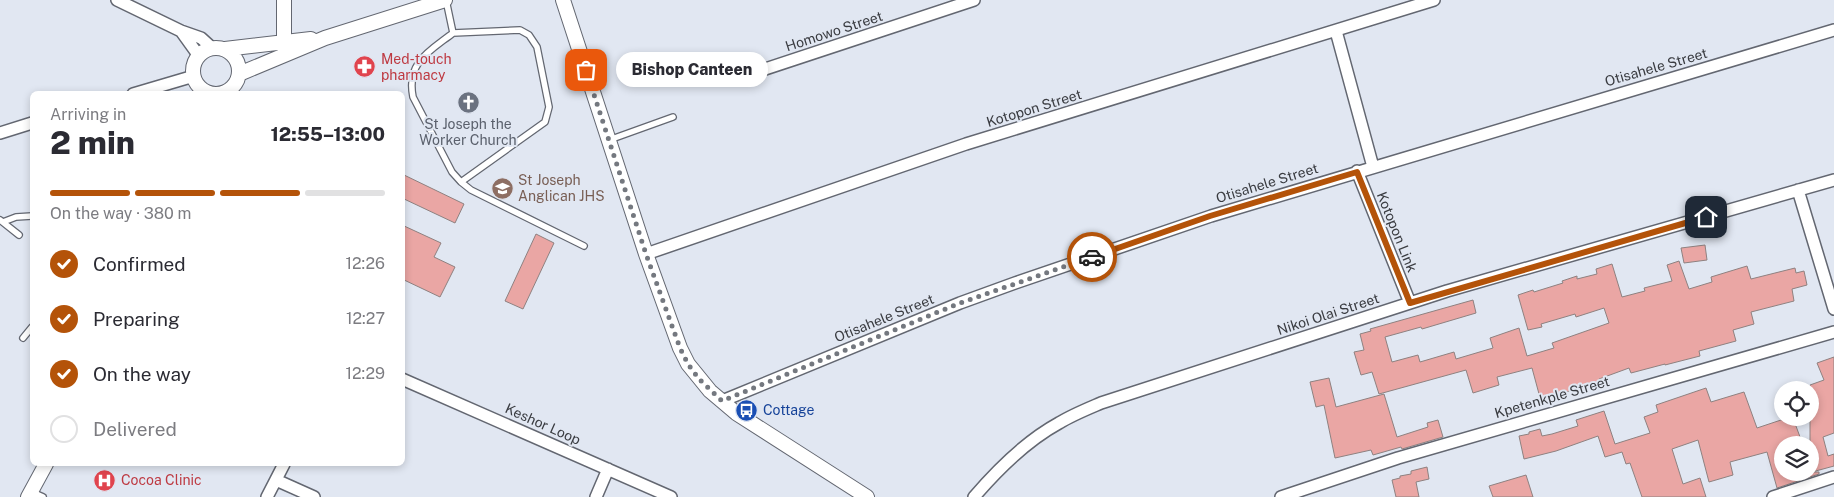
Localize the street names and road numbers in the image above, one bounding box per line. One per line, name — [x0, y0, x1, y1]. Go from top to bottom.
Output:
street label: Homowo Street — [783, 8, 885, 54]
street label: Otisahele Street — [1603, 45, 1709, 89]
street label: Kotopon Street — [985, 86, 1083, 130]
street label: Otisahele Street — [1214, 160, 1320, 206]
street label: Kotopon Link — [1374, 189, 1420, 275]
street label: Nikoi Olai Street — [1275, 290, 1381, 338]
street label: Otisahele Street — [832, 291, 936, 345]
street label: Kpetenkple Street — [1493, 373, 1611, 421]
street label: Keshor Loop — [503, 400, 583, 448]

